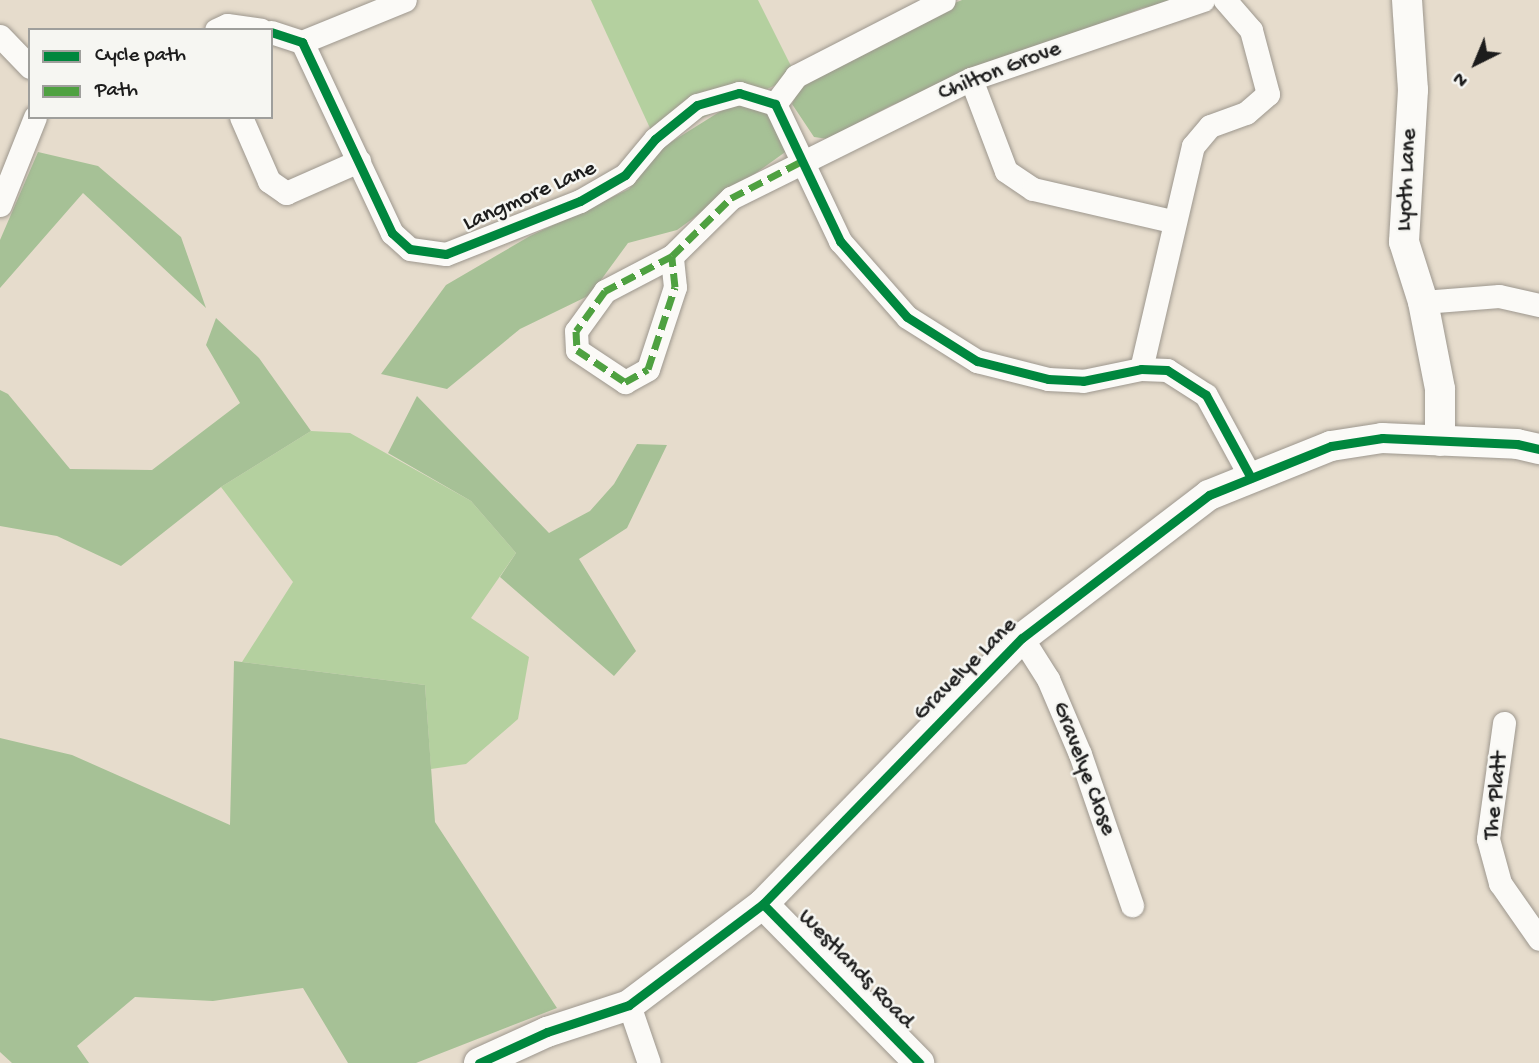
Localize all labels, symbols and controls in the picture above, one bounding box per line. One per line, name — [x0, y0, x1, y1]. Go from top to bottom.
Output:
legend — [28, 28, 273, 119]
north arrow — [1441, 28, 1511, 98]
street label: Chilton Grove — [935, 36, 1065, 108]
text: Cycle path — [95, 44, 186, 69]
text: N — [1449, 66, 1474, 91]
text: Path — [95, 79, 138, 104]
street label: Lyoth Lane — [1392, 128, 1424, 232]
street label: Langmore Lane — [459, 155, 601, 239]
street label: Gravelye Lane — [908, 612, 1024, 728]
street label: Gravelye Close — [1045, 698, 1121, 840]
street label: The Platt — [1479, 751, 1515, 841]
street label: Westlands Road — [791, 904, 919, 1036]

